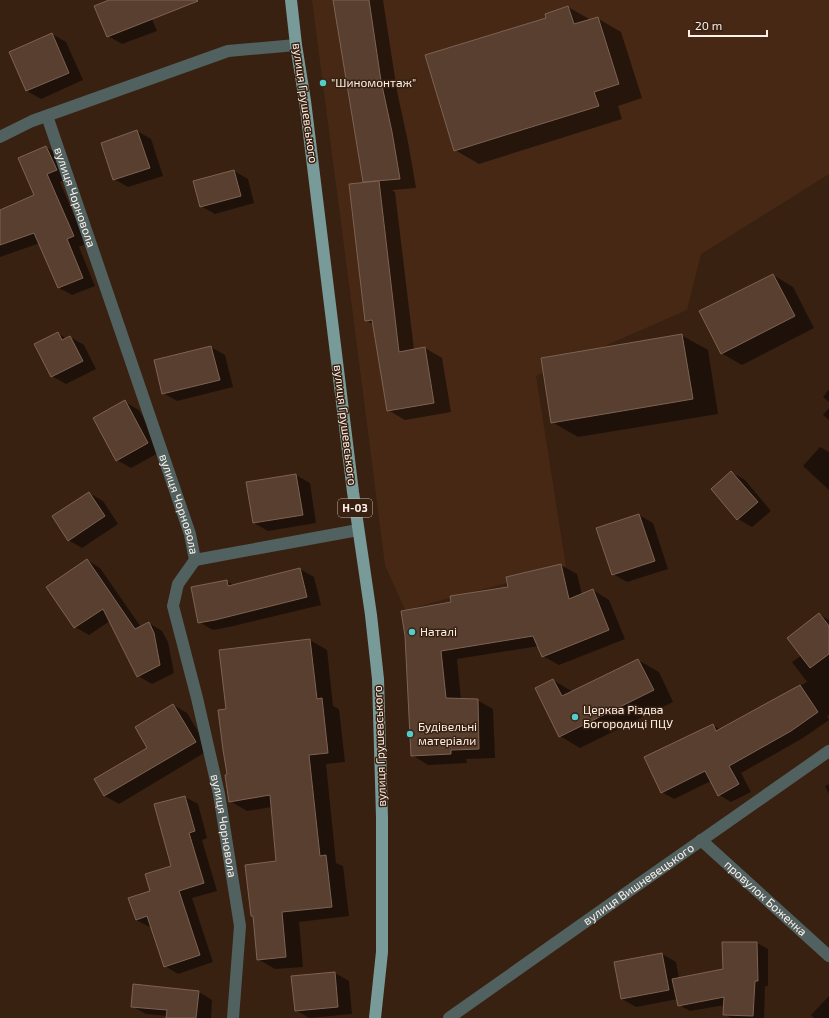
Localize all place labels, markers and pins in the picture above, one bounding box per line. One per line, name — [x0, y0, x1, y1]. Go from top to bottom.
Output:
place label: "Шиномонтаж" — [331, 75, 416, 89]
marker: "Шиномонтаж" — [318, 78, 328, 88]
place label: Наталі — [420, 624, 457, 638]
marker: Наталі — [407, 627, 417, 637]
place label: Церква Різдва Богородиці ПЦУ — [583, 702, 673, 730]
marker: Церква Різдва Богородиці ПЦУ — [570, 712, 580, 722]
place label: Будівельні матеріали — [418, 719, 477, 747]
marker: Будівельні матеріали — [405, 729, 415, 739]

